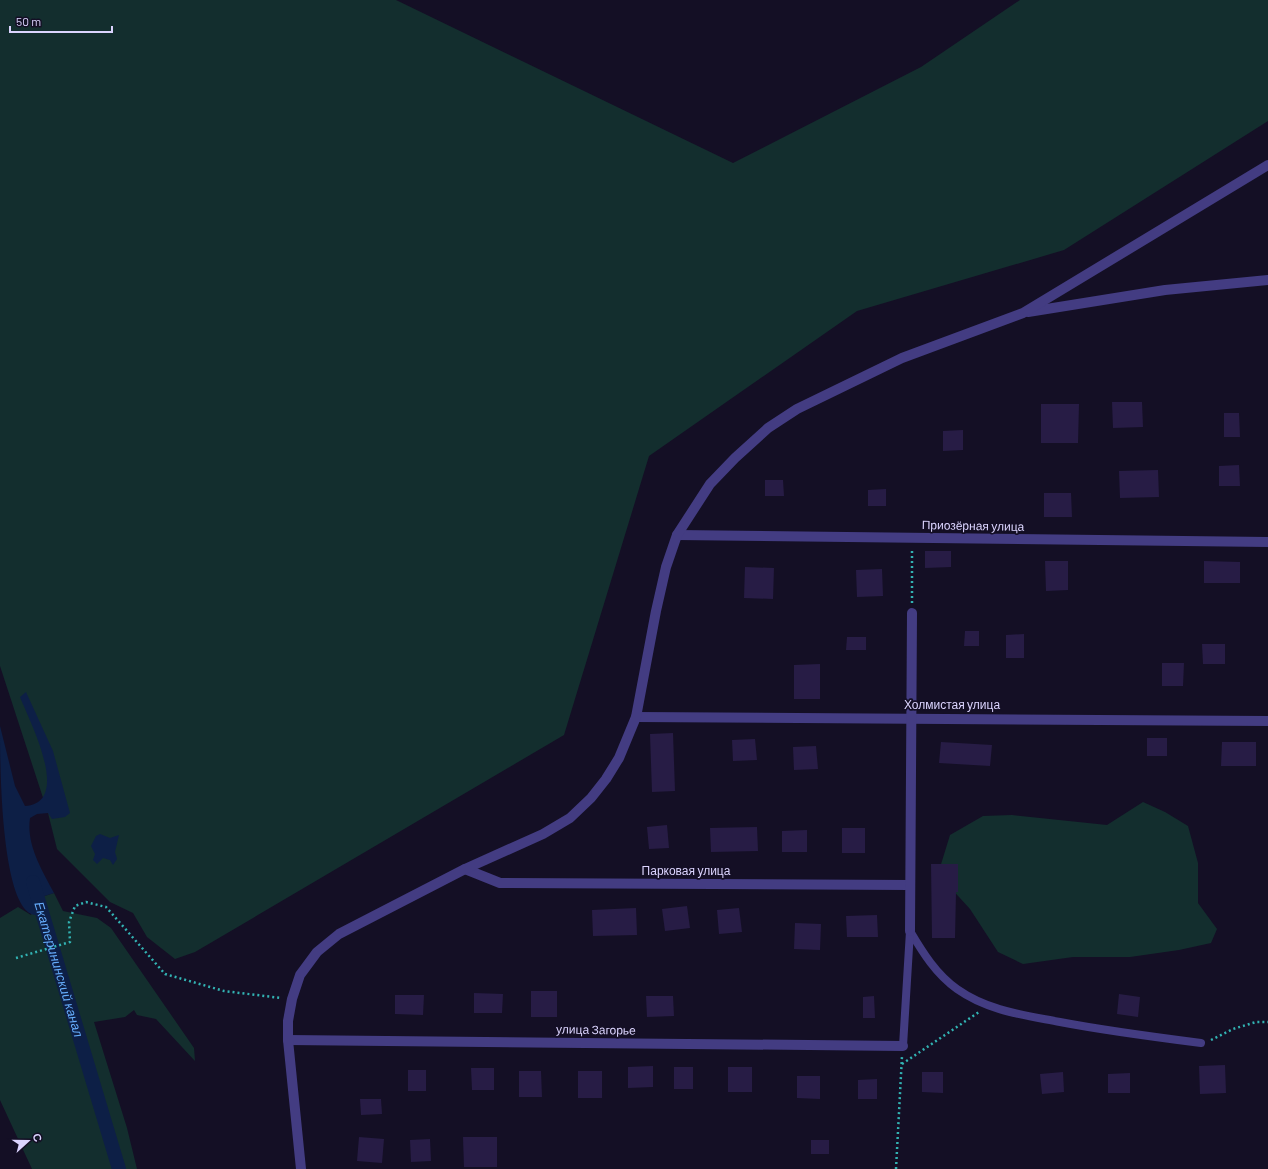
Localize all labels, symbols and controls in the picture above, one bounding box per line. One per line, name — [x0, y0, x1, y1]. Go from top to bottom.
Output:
scale bar — [10, 8, 112, 34]
text: 50 m — [16, 14, 41, 28]
street label: Приозёрная улица — [922, 517, 1025, 534]
street label: Холмистая улица — [904, 697, 1000, 712]
street label: Парковая улица — [642, 863, 731, 878]
water label: Екатерининский канал — [31, 899, 87, 1040]
street label: улица Загорье — [556, 1021, 636, 1038]
north arrow — [8, 1121, 48, 1161]
text: С — [30, 1131, 45, 1143]

